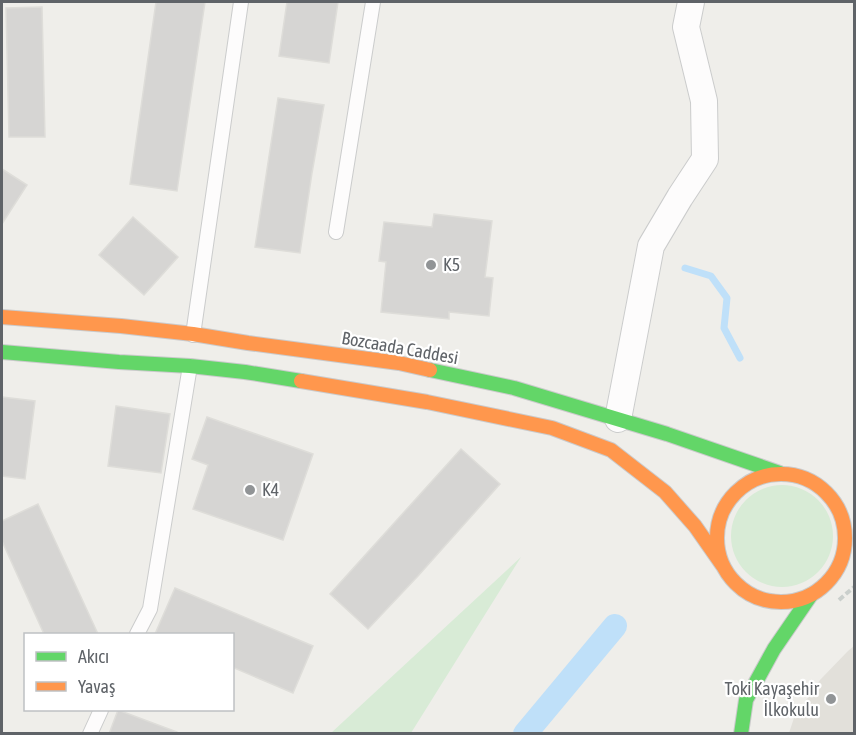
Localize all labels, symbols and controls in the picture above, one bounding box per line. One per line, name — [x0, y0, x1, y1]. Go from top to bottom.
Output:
place label: K5 — [443, 254, 460, 275]
marker: K5 — [424, 258, 438, 272]
street label: Bozcaada Caddesi — [340, 327, 460, 368]
place label: K4 — [262, 479, 279, 500]
marker: K4 — [243, 483, 257, 497]
legend — [24, 633, 234, 711]
text: Akıcı — [78, 646, 109, 667]
text: Yavaş — [78, 676, 115, 697]
place label: Toki Kayaşehir İlkokulu — [725, 678, 820, 720]
marker: Toki Kayaşehir İlkokulu — [824, 692, 838, 706]

